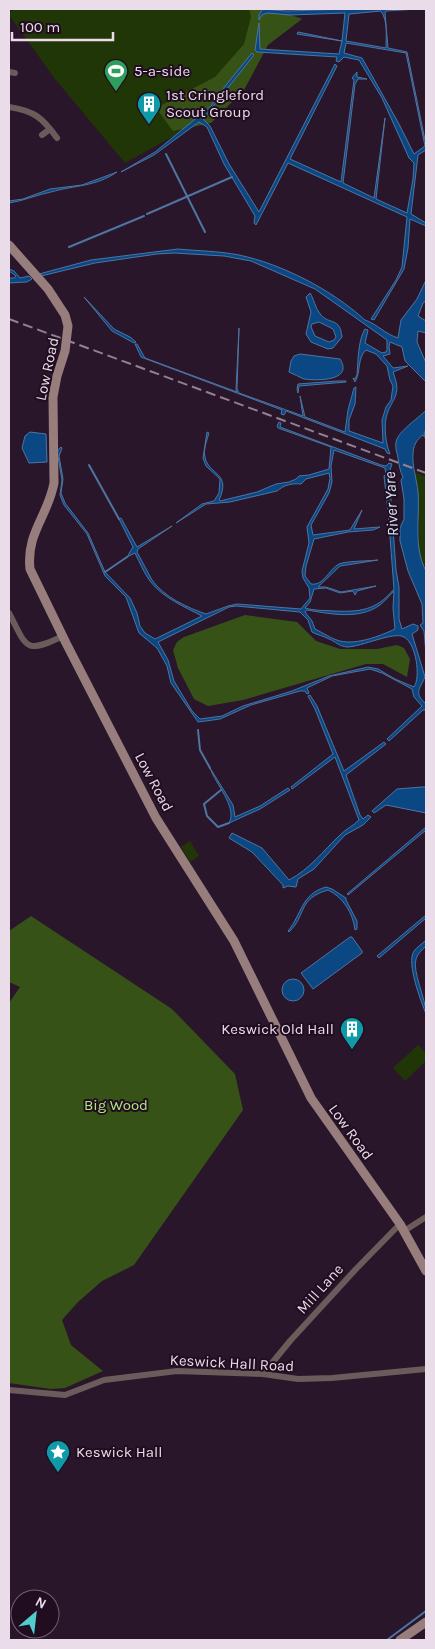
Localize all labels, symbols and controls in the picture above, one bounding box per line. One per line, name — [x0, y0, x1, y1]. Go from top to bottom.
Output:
scale bar — [12, 10, 114, 42]
text: 100 m — [20, 18, 60, 36]
sports icon: 5-a-side — [103, 58, 129, 92]
place label: 5-a-side — [134, 62, 190, 80]
place label: 1st Cringleford Scout Group — [166, 86, 264, 121]
building icon: 1st Cringleford Scout Group — [136, 91, 162, 125]
street label: Low Road — [32, 336, 62, 402]
water label: River Yare — [380, 471, 402, 537]
street label: Low Road — [131, 749, 177, 815]
building icon: Keswick Old Hall — [339, 1016, 365, 1050]
place label: Keswick Old Hall — [221, 1020, 334, 1038]
park label: Big Wood — [84, 1096, 148, 1114]
street label: Low Road — [325, 1101, 377, 1163]
street label: Mill Lane — [293, 1260, 347, 1318]
street label: Keswick Hall Road — [169, 1351, 295, 1375]
place icon: Keswick Hall — [45, 1439, 71, 1473]
place label: Keswick Hall — [76, 1443, 162, 1461]
north arrow — [10, 1589, 60, 1639]
text: N — [32, 1593, 49, 1613]

